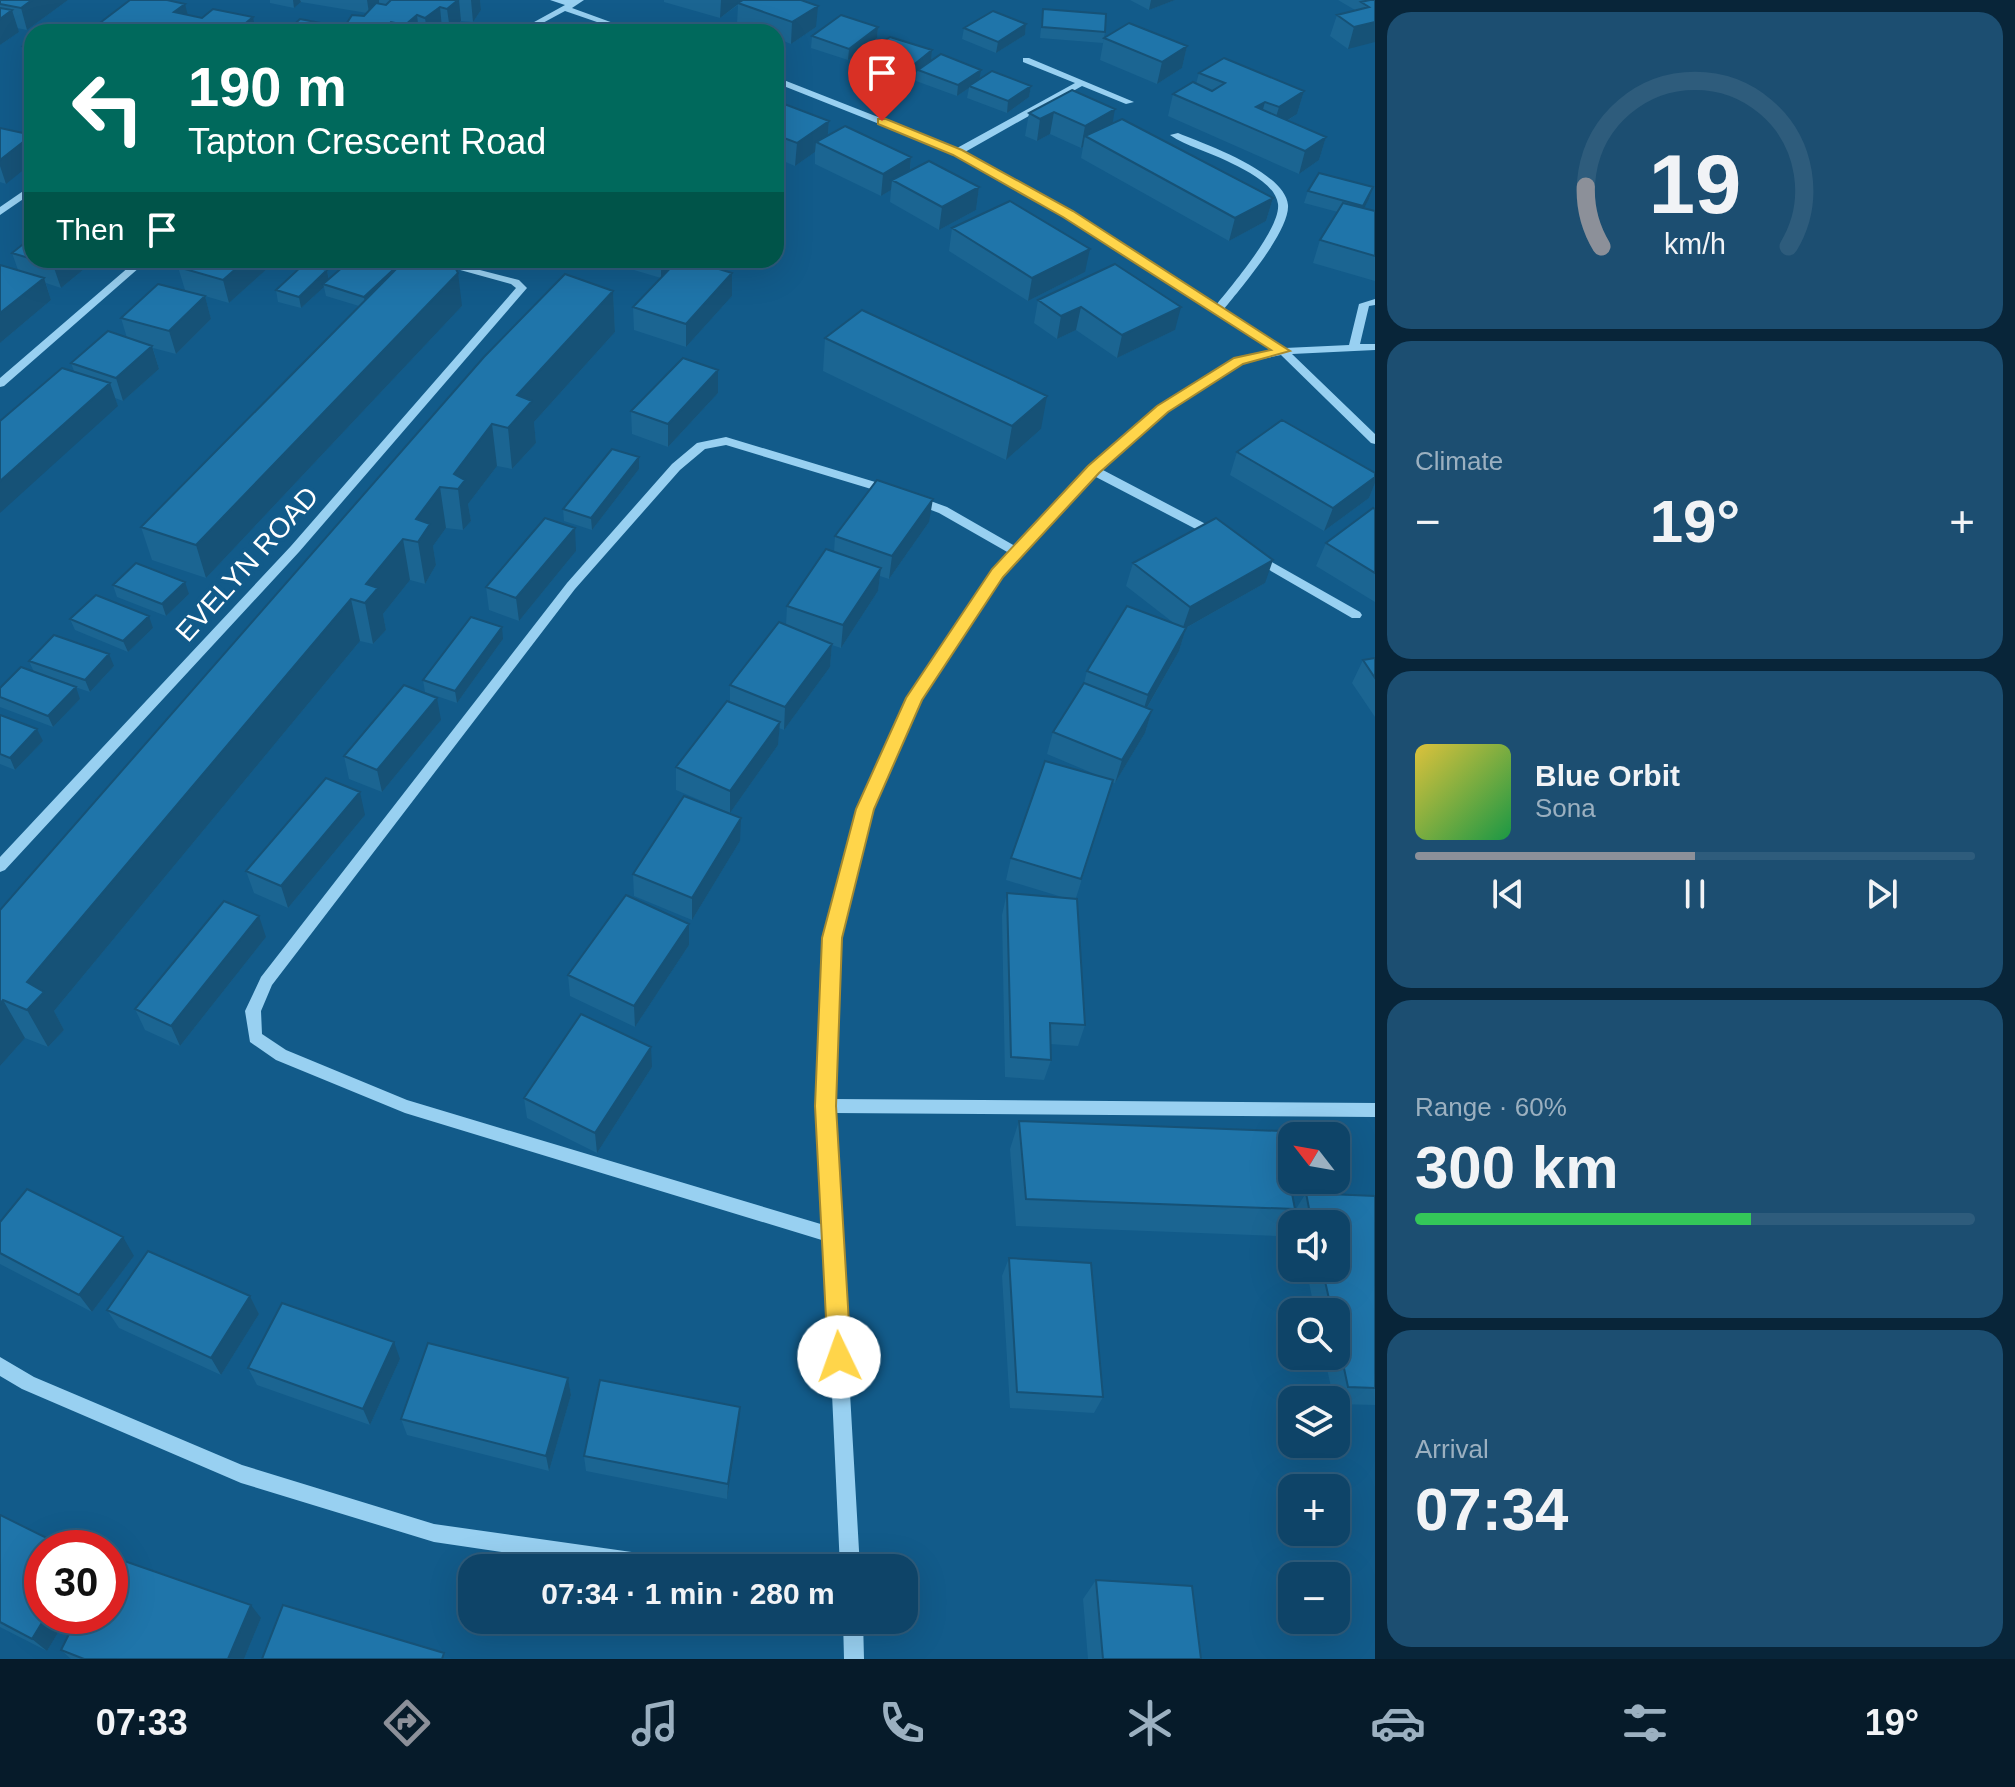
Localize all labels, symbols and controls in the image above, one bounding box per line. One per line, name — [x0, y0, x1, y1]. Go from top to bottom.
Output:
pin — [848, 39, 916, 121]
icon: arrive — [860, 51, 904, 95]
text: 190 m — [188, 55, 347, 118]
icon: left — [56, 56, 160, 160]
text: Tapton Crescent Road — [188, 121, 546, 162]
text: 19 — [1649, 137, 1741, 230]
icon: arrive — [140, 208, 184, 252]
text: Then — [56, 213, 124, 246]
text: km/h — [1664, 228, 1726, 260]
text: Climate — [1415, 446, 1503, 476]
street label: EVELYN ROAD — [170, 480, 324, 648]
text: 19° — [1650, 488, 1740, 555]
text: − — [1415, 497, 1441, 546]
text: + — [1949, 497, 1975, 546]
text: Blue Orbit — [1535, 759, 1680, 792]
text: Sona — [1535, 793, 1596, 823]
icon: previous — [1486, 872, 1530, 916]
icon: pause — [1673, 872, 1717, 916]
icon: next — [1860, 872, 1904, 916]
text: Range · 60% — [1415, 1092, 1567, 1122]
north arrow — [1278, 1122, 1350, 1194]
map controls — [1278, 1122, 1350, 1634]
text: 300 km — [1415, 1134, 1619, 1201]
button: sound — [1278, 1210, 1350, 1282]
button: search — [1278, 1298, 1350, 1370]
position arrow — [797, 1315, 881, 1399]
button: layers — [1278, 1386, 1350, 1458]
text: Arrival — [1415, 1434, 1489, 1464]
button: + — [1278, 1474, 1350, 1546]
text: 07:34 — [1415, 1476, 1568, 1543]
speed limit sign: 30 — [24, 1530, 128, 1634]
button: − — [1278, 1562, 1350, 1634]
text: 07:34 · 1 min · 280 m — [541, 1577, 835, 1610]
icon: directions — [379, 1695, 435, 1751]
icon: music — [627, 1695, 683, 1751]
icon: phone — [874, 1695, 930, 1751]
icon: climate — [1122, 1695, 1178, 1751]
icon: car — [1370, 1695, 1426, 1751]
icon: filters — [1617, 1695, 1673, 1751]
text: 07:33 — [96, 1702, 188, 1743]
text: 19° — [1865, 1702, 1919, 1743]

